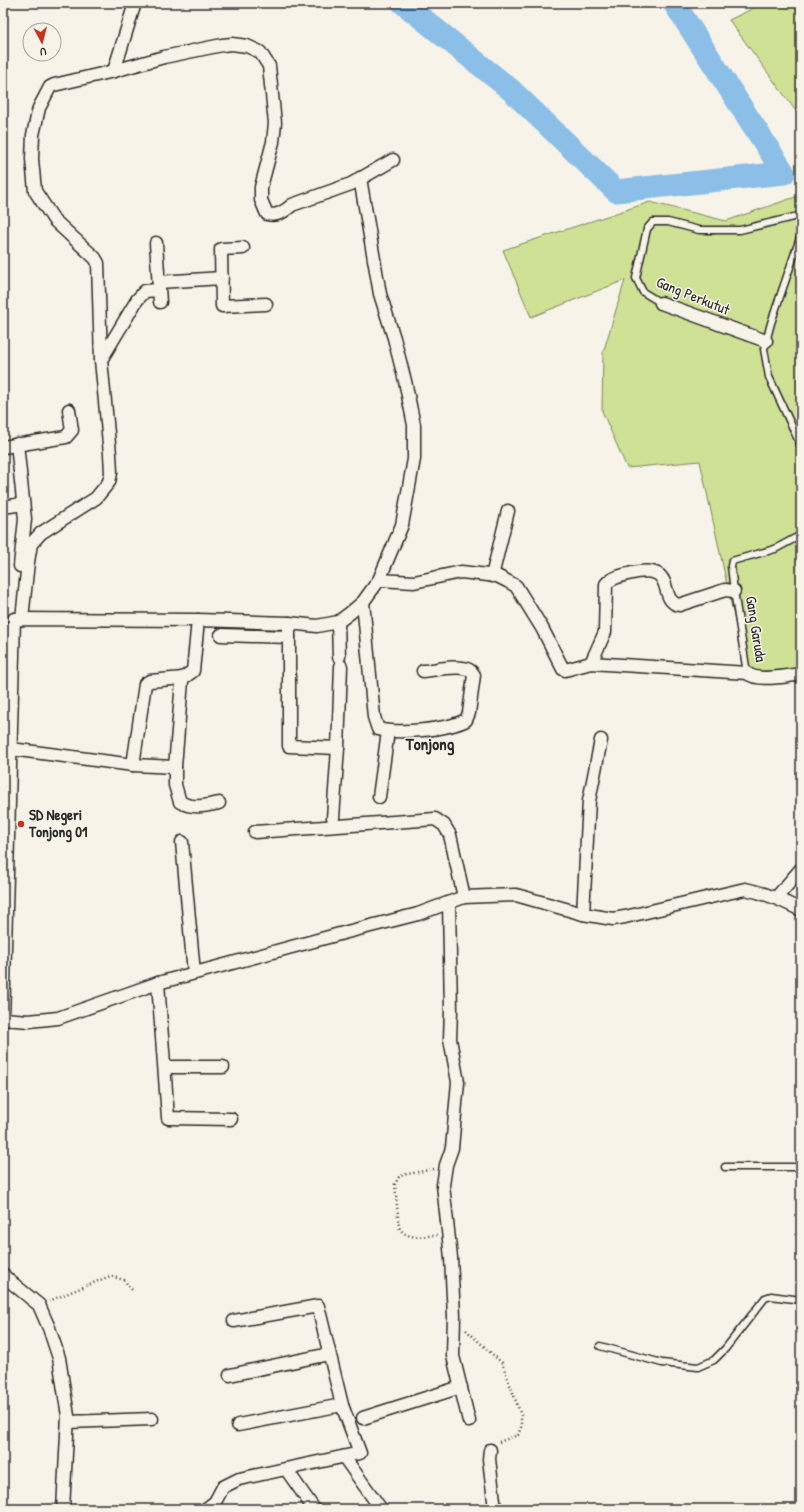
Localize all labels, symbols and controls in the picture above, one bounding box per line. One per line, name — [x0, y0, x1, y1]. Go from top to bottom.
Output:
north arrow — [22, 22, 62, 62]
text: U — [39, 45, 47, 59]
street label: Gang Perkutut — [653, 271, 734, 320]
street label: Gang Garuda — [741, 594, 772, 664]
district label: Tonjong — [405, 732, 455, 756]
place label: SD Negeri Tonjong 01 — [28, 804, 88, 843]
marker: SD Negeri Tonjong 01 — [16, 819, 26, 829]

